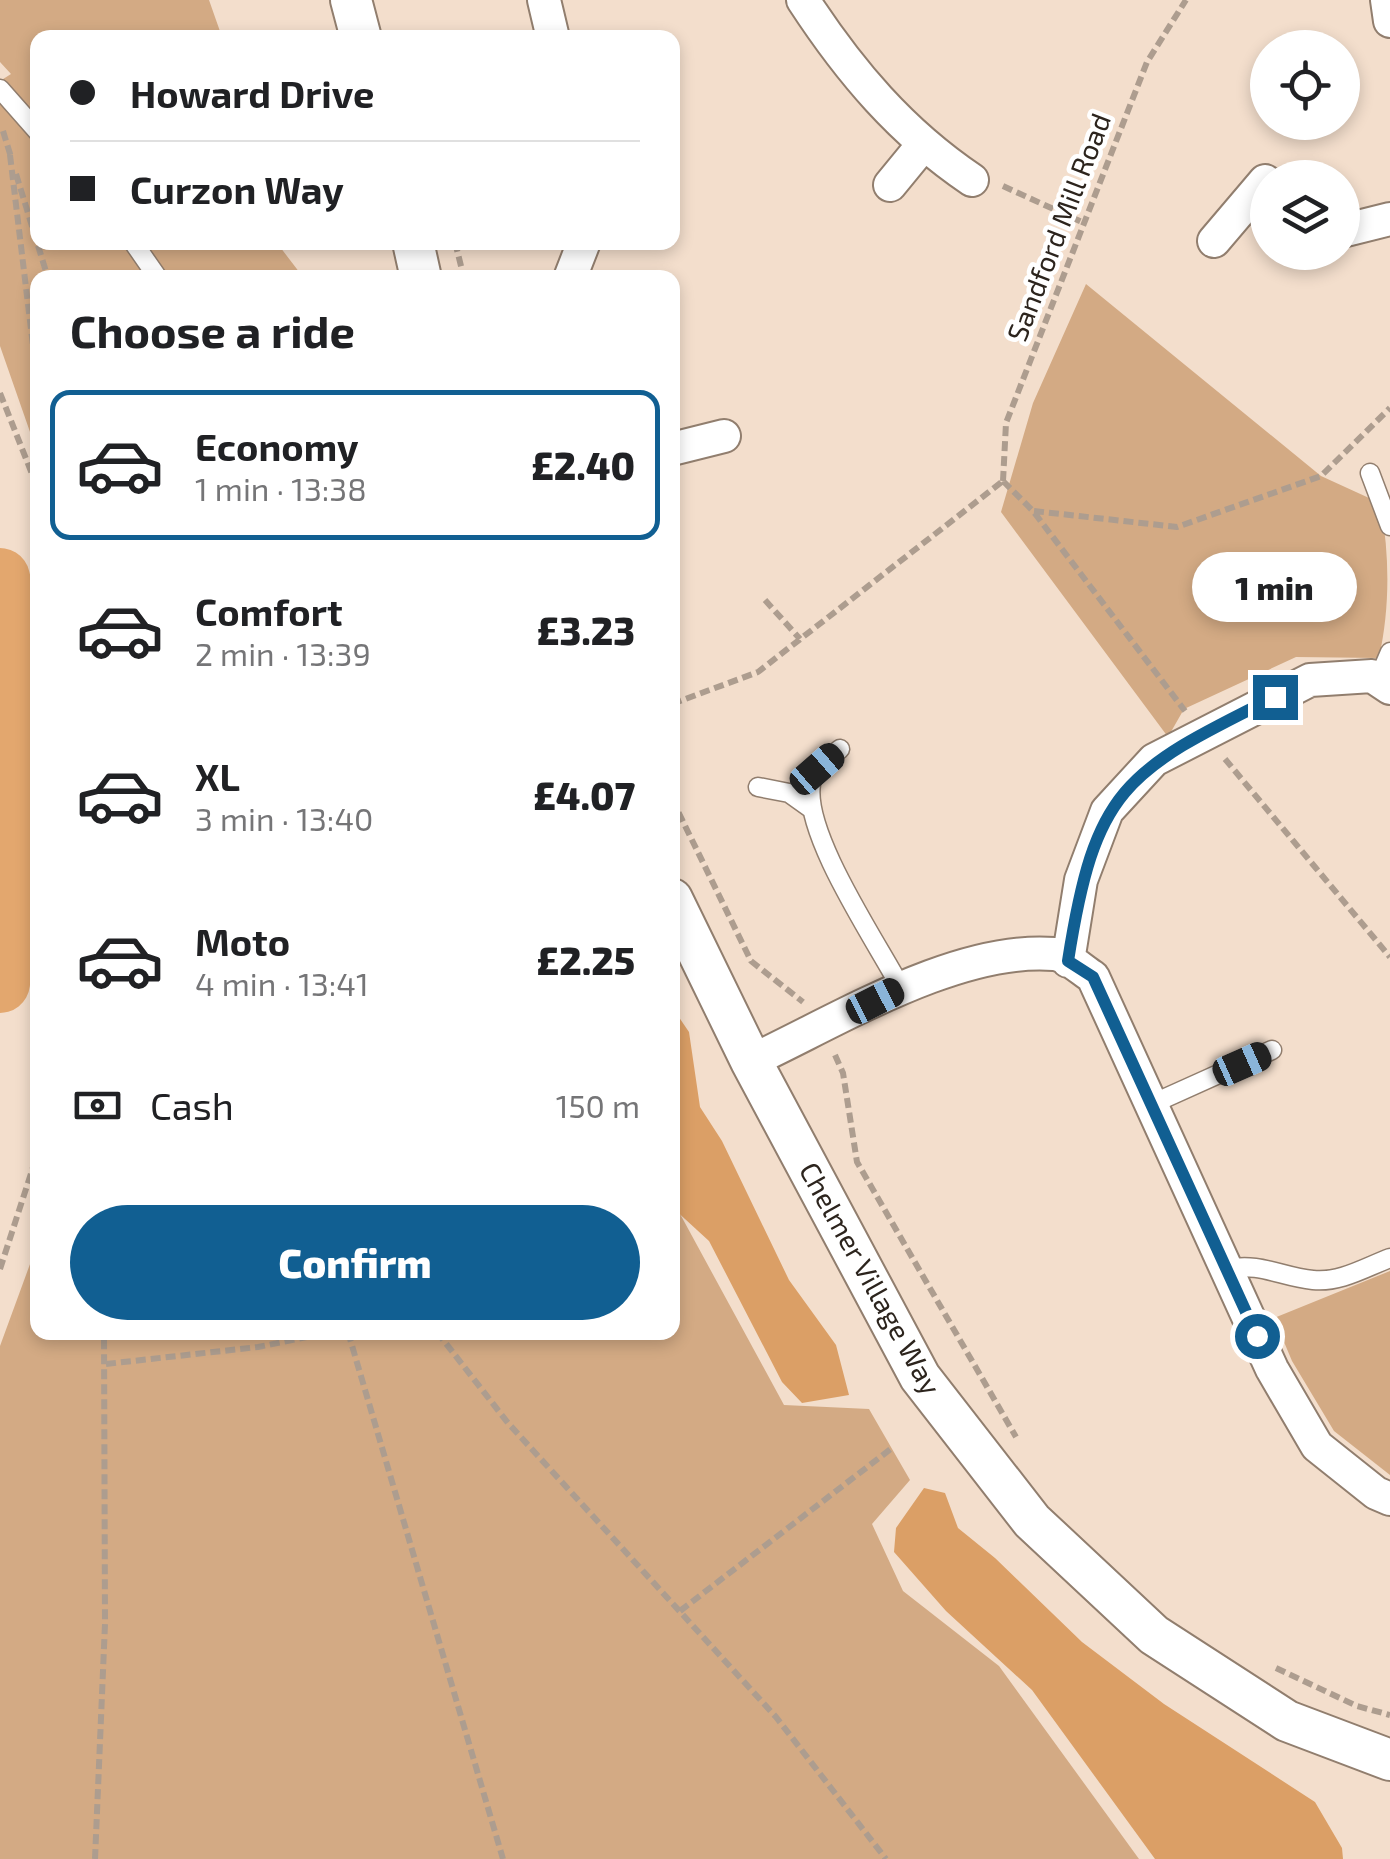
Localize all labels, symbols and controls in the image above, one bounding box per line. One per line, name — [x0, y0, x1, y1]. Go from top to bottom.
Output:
map controls — [1250, 30, 1360, 270]
button: locate — [1250, 30, 1360, 140]
text: Howard Drive — [130, 70, 374, 116]
street label: Sandford Mill Road — [999, 108, 1117, 346]
button: layers — [1250, 160, 1360, 270]
text: Curzon Way — [130, 166, 344, 212]
text: Choose a ride — [70, 303, 355, 357]
icon: car — [75, 420, 165, 510]
text: Economy — [195, 423, 359, 469]
text: £2.40 — [531, 442, 635, 488]
text: 1 min · 13:38 — [195, 469, 367, 507]
callout: 1 min — [1192, 552, 1358, 622]
text: 1 min — [1235, 568, 1314, 606]
icon: car — [75, 585, 165, 675]
text: Comfort — [195, 588, 343, 634]
text: £3.23 — [537, 607, 635, 653]
text: 2 min · 13:39 — [195, 634, 371, 672]
route end — [1253, 675, 1298, 720]
car — [785, 738, 849, 800]
icon: car — [75, 750, 165, 840]
text: XL — [195, 753, 240, 799]
text: £4.07 — [533, 772, 635, 818]
text: 3 min · 13:40 — [195, 799, 373, 837]
icon: car — [75, 915, 165, 1005]
text: Moto — [195, 918, 290, 964]
text: £2.25 — [537, 937, 635, 983]
text: 4 min · 13:41 — [195, 964, 369, 1002]
car — [841, 974, 909, 1028]
car — [1208, 1038, 1276, 1090]
icon: cash — [70, 1078, 125, 1133]
text: Cash — [150, 1082, 234, 1128]
text: 150 m — [556, 1086, 640, 1124]
street label: Chelmer Village Way — [793, 1156, 949, 1400]
button: Confirm — [70, 1205, 640, 1320]
route start — [1235, 1314, 1280, 1359]

